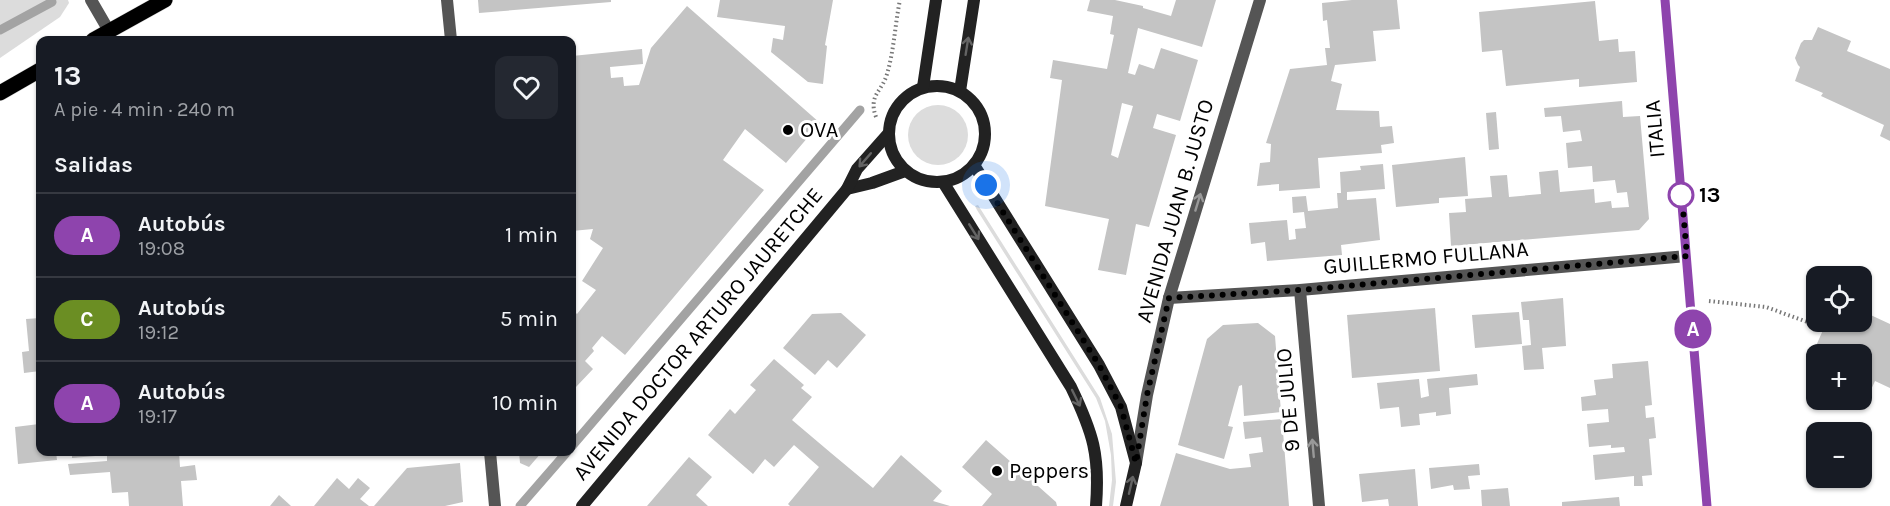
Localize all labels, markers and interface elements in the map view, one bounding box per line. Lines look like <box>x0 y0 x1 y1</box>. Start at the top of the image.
one-way arrow <box>961 36 972 56</box>
button: heart <box>495 56 558 119</box>
text: 13 <box>54 59 81 92</box>
street label: AVENIDA JUAN B. JUSTO <box>1131 96 1219 326</box>
text: A pie · 4 min · 240 m <box>54 98 235 121</box>
street label: ITALIA <box>1639 99 1670 159</box>
place label: OVA <box>800 117 839 143</box>
marker: OVA <box>781 123 795 137</box>
text: Salidas <box>54 152 133 178</box>
one-way arrow <box>858 152 872 167</box>
your location <box>971 170 1001 200</box>
street label: AVENIDA DOCTOR ARTURO JAURETCHE <box>568 182 828 486</box>
marker: 13 <box>1668 182 1694 208</box>
place label: 13 <box>1699 182 1721 208</box>
one-way arrow <box>1193 193 1204 212</box>
text: Autobús <box>138 211 226 237</box>
text: 1 min <box>505 222 558 248</box>
text: A <box>80 223 94 247</box>
one-way arrow <box>968 223 980 240</box>
street label: GUILLERMO FULLANA <box>1322 236 1530 280</box>
text: 19:08 <box>138 237 185 260</box>
map controls <box>1806 266 1872 488</box>
button: locate <box>1806 266 1872 332</box>
text: Autobús <box>138 295 226 321</box>
text: 5 min <box>500 306 558 332</box>
text: C <box>80 307 94 331</box>
line badge: A <box>1674 310 1712 348</box>
text: A <box>1686 317 1700 341</box>
text: 19:12 <box>138 321 179 344</box>
button: + <box>1806 344 1872 410</box>
street label: 9 DE JULIO <box>1271 347 1305 453</box>
text: Autobús <box>138 379 226 405</box>
one-way arrow <box>1071 389 1083 407</box>
text: 10 min <box>492 390 558 416</box>
text: A <box>80 391 94 415</box>
text: 19:17 <box>138 405 177 428</box>
button: − <box>1806 422 1872 488</box>
one-way arrow <box>1308 438 1319 458</box>
place label: Peppers <box>1009 458 1089 484</box>
marker: Peppers <box>990 464 1004 478</box>
one-way arrow <box>1126 475 1138 494</box>

